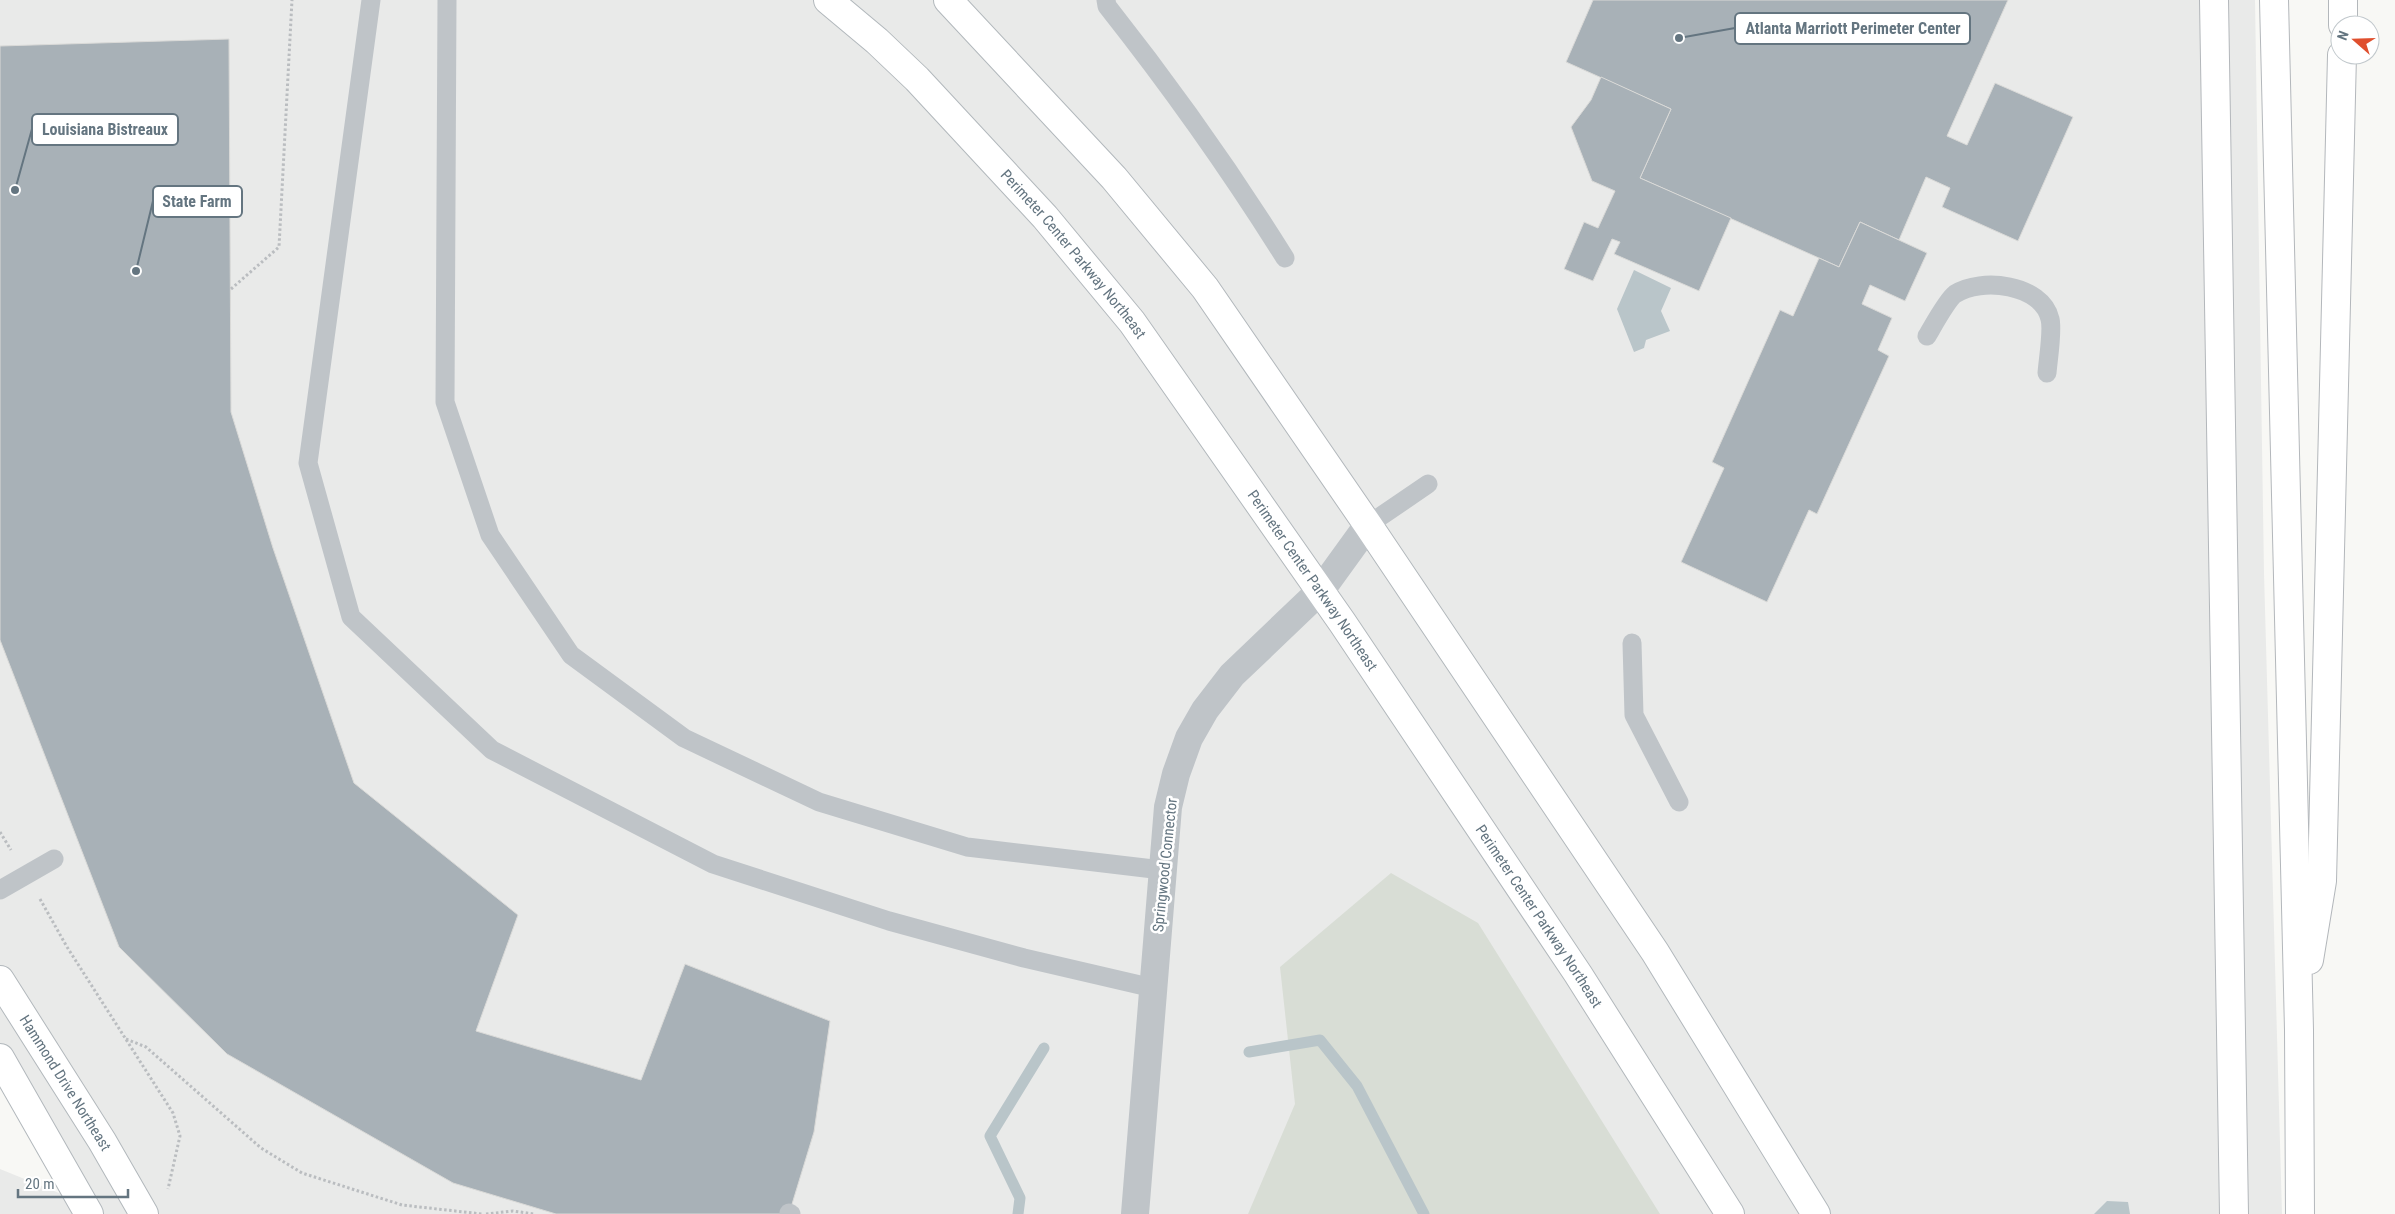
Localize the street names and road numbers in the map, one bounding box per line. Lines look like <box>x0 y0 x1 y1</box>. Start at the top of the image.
street label: Perimeter Center Parkway Northeast <box>997 166 1150 342</box>
street label: Perimeter Center Parkway Northeast <box>1244 487 1381 674</box>
street label: Springwood Connector <box>1149 797 1181 933</box>
street label: Perimeter Center Parkway Northeast <box>1472 822 1606 1011</box>
street label: Hammond Drive Northeast <box>16 1012 115 1154</box>

